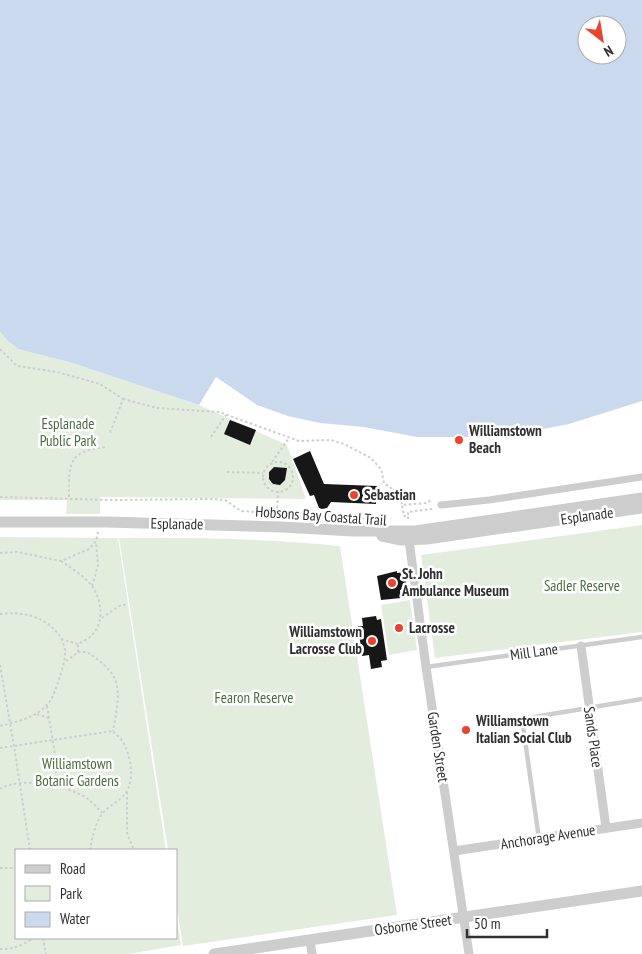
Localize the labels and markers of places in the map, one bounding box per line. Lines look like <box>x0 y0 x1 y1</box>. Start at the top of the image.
place label: Williamstown Beach <box>468 421 542 457</box>
marker: Williamstown Beach <box>453 434 465 446</box>
place label: Sebastian <box>364 485 416 504</box>
marker: Sebastian <box>348 489 360 501</box>
place label: St. John Ambulance Museum <box>401 564 509 600</box>
marker: St. John Ambulance Museum <box>386 577 398 589</box>
place label: Lacrosse <box>409 618 455 637</box>
place label: Williamstown Lacrosse Club <box>288 622 362 658</box>
marker: Lacrosse <box>393 622 405 634</box>
marker: Williamstown Lacrosse Club <box>366 635 378 647</box>
place label: Williamstown Italian Social Club <box>475 711 572 747</box>
marker: Williamstown Italian Social Club <box>460 724 472 736</box>

